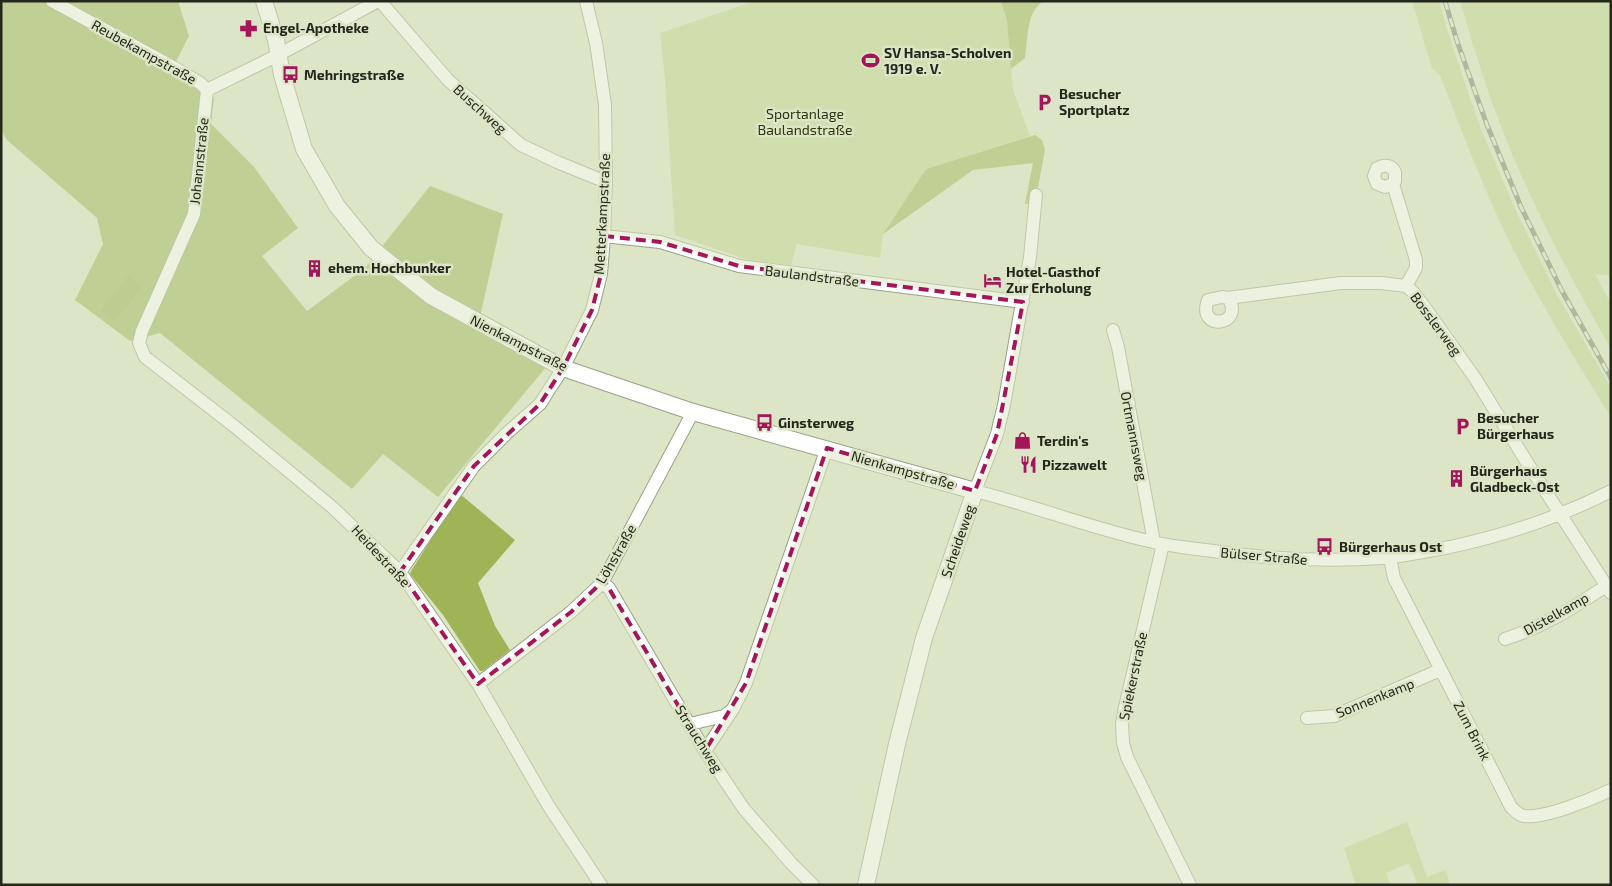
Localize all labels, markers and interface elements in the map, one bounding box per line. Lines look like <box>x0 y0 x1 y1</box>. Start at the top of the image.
street label: Reubekampstraße <box>89 16 200 87</box>
pharmacy icon: Engel-Apotheke <box>239 18 259 38</box>
place label: Engel-Apotheke <box>263 19 369 36</box>
place label: SV Hansa-Scholven 1919 e. V. <box>884 44 1011 77</box>
sports icon: SV Hansa-Scholven 1919 e. V. <box>860 51 880 71</box>
bus stop icon: Mehringstraße <box>280 65 300 85</box>
place label: Mehringstraße <box>304 66 404 83</box>
street label: Buschweg <box>450 80 511 137</box>
place label: Besucher Sportplatz <box>1059 85 1130 118</box>
parking icon: Besucher Sportplatz <box>1035 92 1055 112</box>
park label: Sportanlage Baulandstraße <box>757 105 853 138</box>
street label: Johannstraße <box>185 117 212 205</box>
street label: Metterkampstraße <box>590 153 613 275</box>
building icon: ehem. Hochbunker <box>304 258 324 278</box>
place label: ehem. Hochbunker <box>328 259 451 276</box>
street label: Baulandstraße <box>764 261 860 290</box>
place label: Hotel-Gasthof Zur Erholung <box>1006 263 1101 296</box>
hotel icon: Hotel-Gasthof Zur Erholung <box>982 270 1002 290</box>
street label: Bosslerweg <box>1407 289 1466 359</box>
street label: Nienkampstraße <box>468 311 571 374</box>
street label: Ortmannsweg <box>1118 390 1151 482</box>
place label: Besucher Bürgerhaus <box>1477 409 1554 442</box>
bus stop icon: Ginsterweg <box>754 413 774 433</box>
place label: Ginsterweg <box>778 414 854 431</box>
parking icon: Besucher Bürgerhaus <box>1453 416 1473 436</box>
shop icon: Terdin's <box>1013 431 1033 451</box>
place label: Terdin's <box>1037 432 1089 449</box>
street label: Nienkampstraße <box>849 447 957 492</box>
restaurant icon: Pizzawelt <box>1018 455 1038 475</box>
place label: Pizzawelt <box>1042 456 1107 473</box>
place label: Bürgerhaus Gladbeck-Ost <box>1470 462 1560 495</box>
building icon: Bürgerhaus Gladbeck-Ost <box>1446 469 1466 489</box>
street label: Scheideweg <box>937 502 978 580</box>
street label: Heidestraße <box>348 521 414 590</box>
street label: Löhstraße <box>592 521 639 587</box>
bus stop icon: Bürgerhaus Ost <box>1315 537 1335 557</box>
place label: Bürgerhaus Ost <box>1339 538 1442 555</box>
street label: Bülser Straße <box>1220 543 1308 568</box>
street label: Distelkamp <box>1520 589 1591 638</box>
street label: Spiekerstraße <box>1115 630 1150 722</box>
street label: Sonnenkamp <box>1333 674 1416 721</box>
street label: Zum Brink <box>1450 698 1495 763</box>
street label: Strauchweg <box>672 702 727 776</box>

